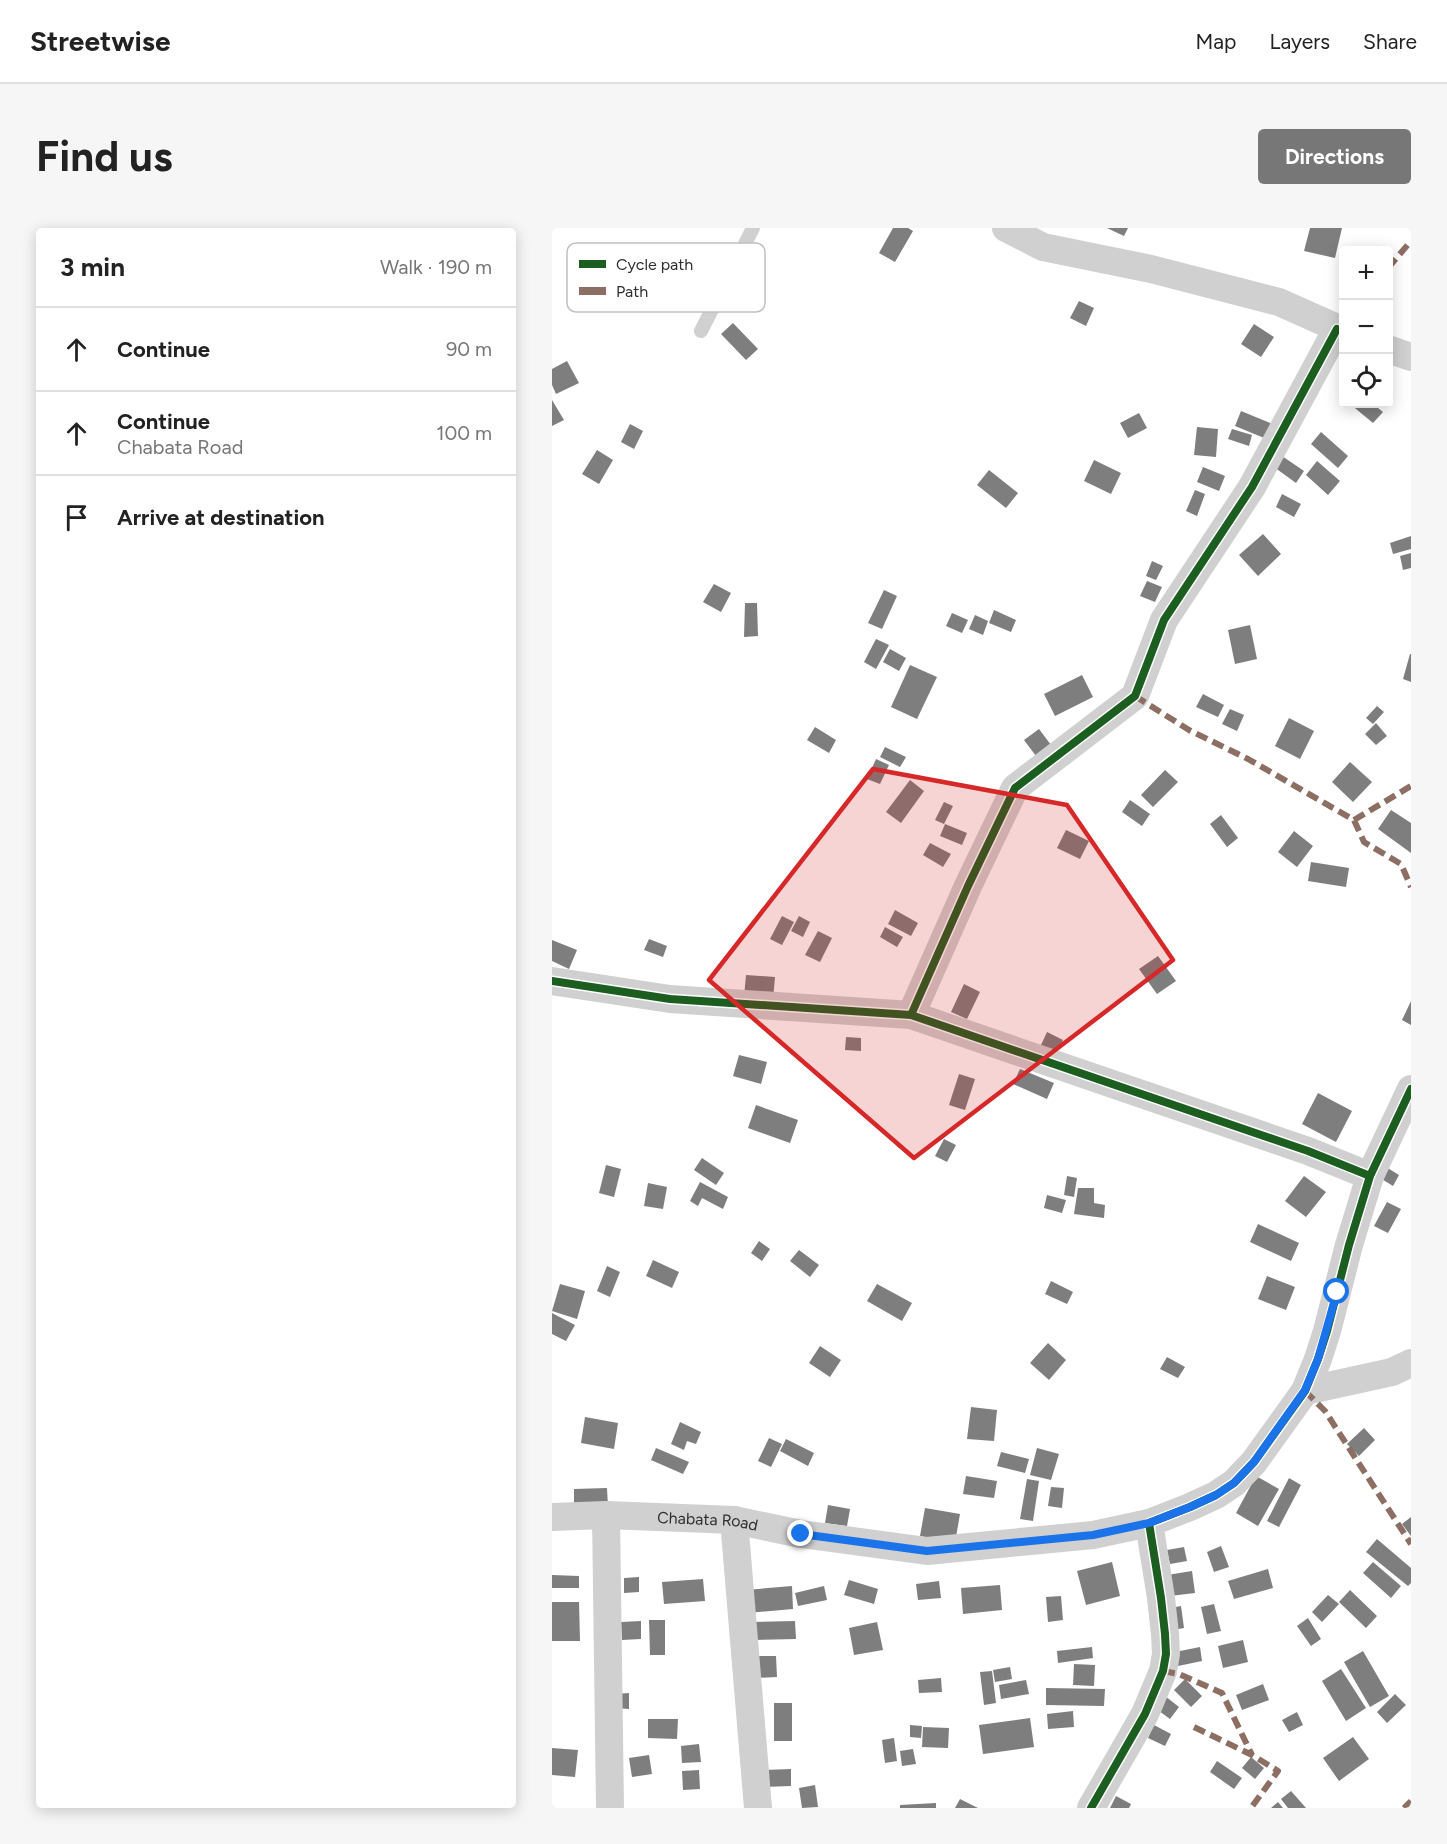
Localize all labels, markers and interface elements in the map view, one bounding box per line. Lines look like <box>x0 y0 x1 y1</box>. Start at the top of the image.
text: Streetwise <box>30 24 170 58</box>
text: Map <box>1196 29 1236 54</box>
text: Layers <box>1269 29 1330 54</box>
text: Share <box>1363 29 1417 54</box>
button: Directions <box>1258 129 1411 184</box>
text: Find us <box>36 131 173 182</box>
legend <box>567 243 765 312</box>
map controls <box>1339 246 1393 408</box>
button: + <box>1339 246 1393 300</box>
text: 3 min <box>60 251 125 283</box>
text: Walk · 190 m <box>380 255 492 279</box>
text: Cycle path <box>616 255 693 274</box>
text: Path <box>616 282 648 301</box>
button: − <box>1339 300 1393 354</box>
icon: ahead <box>60 333 93 366</box>
text: Continue <box>117 336 210 363</box>
text: 90 m <box>446 337 492 361</box>
button: locate <box>1339 354 1393 408</box>
text: Continue <box>117 408 210 435</box>
icon: ahead <box>60 417 93 450</box>
text: 100 m <box>436 421 492 445</box>
text: Chabata Road <box>117 435 243 459</box>
icon: arrive <box>60 501 93 534</box>
text: Arrive at destination <box>117 504 325 531</box>
route start <box>1323 1278 1349 1304</box>
street label: Chabata Road <box>657 1508 760 1534</box>
route end <box>787 1520 813 1546</box>

